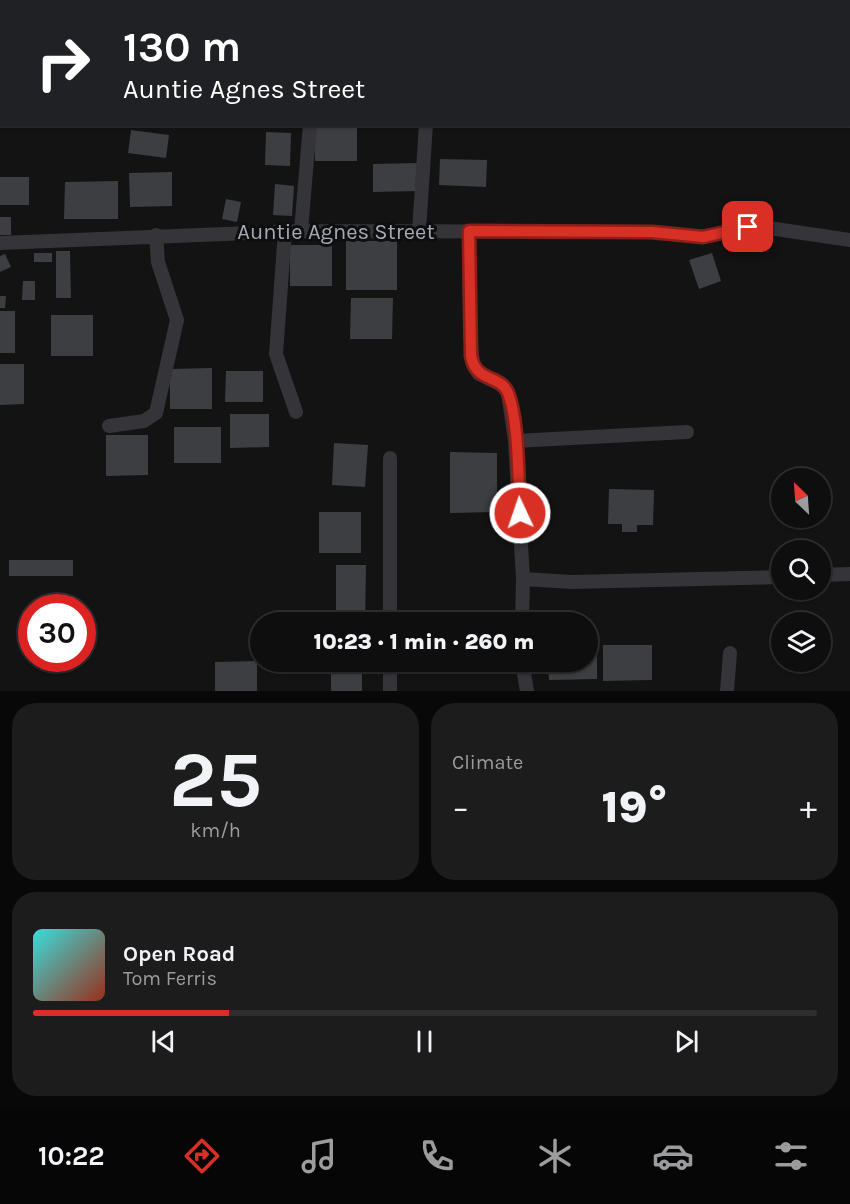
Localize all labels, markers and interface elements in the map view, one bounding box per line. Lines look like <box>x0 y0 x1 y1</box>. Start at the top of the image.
text: 130 m <box>123 22 241 72</box>
icon: right <box>24 24 102 102</box>
text: Auntie Agnes Street <box>123 73 365 105</box>
pin <box>722 201 773 252</box>
icon: arrive <box>731 210 764 243</box>
street label: Auntie Agnes Street <box>237 219 435 245</box>
north arrow <box>771 468 831 528</box>
map controls <box>771 468 831 672</box>
position arrow <box>488 481 552 545</box>
button: search <box>771 540 831 600</box>
speed limit sign: 30 <box>18 594 96 672</box>
button: layers <box>771 612 831 672</box>
text: 10:23 · 1 min · 260 m <box>314 629 534 655</box>
text: 25 <box>169 734 262 826</box>
text: Climate <box>452 751 523 774</box>
text: 19° <box>602 781 667 833</box>
text: − <box>452 788 469 826</box>
text: + <box>800 788 817 826</box>
text: km/h <box>190 819 241 842</box>
text: Open Road <box>123 941 235 967</box>
text: Tom Ferris <box>123 967 217 990</box>
icon: previous <box>147 1025 180 1058</box>
icon: pause <box>408 1025 441 1058</box>
icon: next <box>670 1025 703 1058</box>
icon: directions <box>181 1135 223 1177</box>
icon: music <box>298 1135 340 1177</box>
icon: phone <box>416 1135 458 1177</box>
icon: climate <box>534 1135 576 1177</box>
icon: car <box>652 1135 694 1177</box>
icon: filters <box>770 1135 812 1177</box>
text: 10:22 <box>38 1140 105 1172</box>

